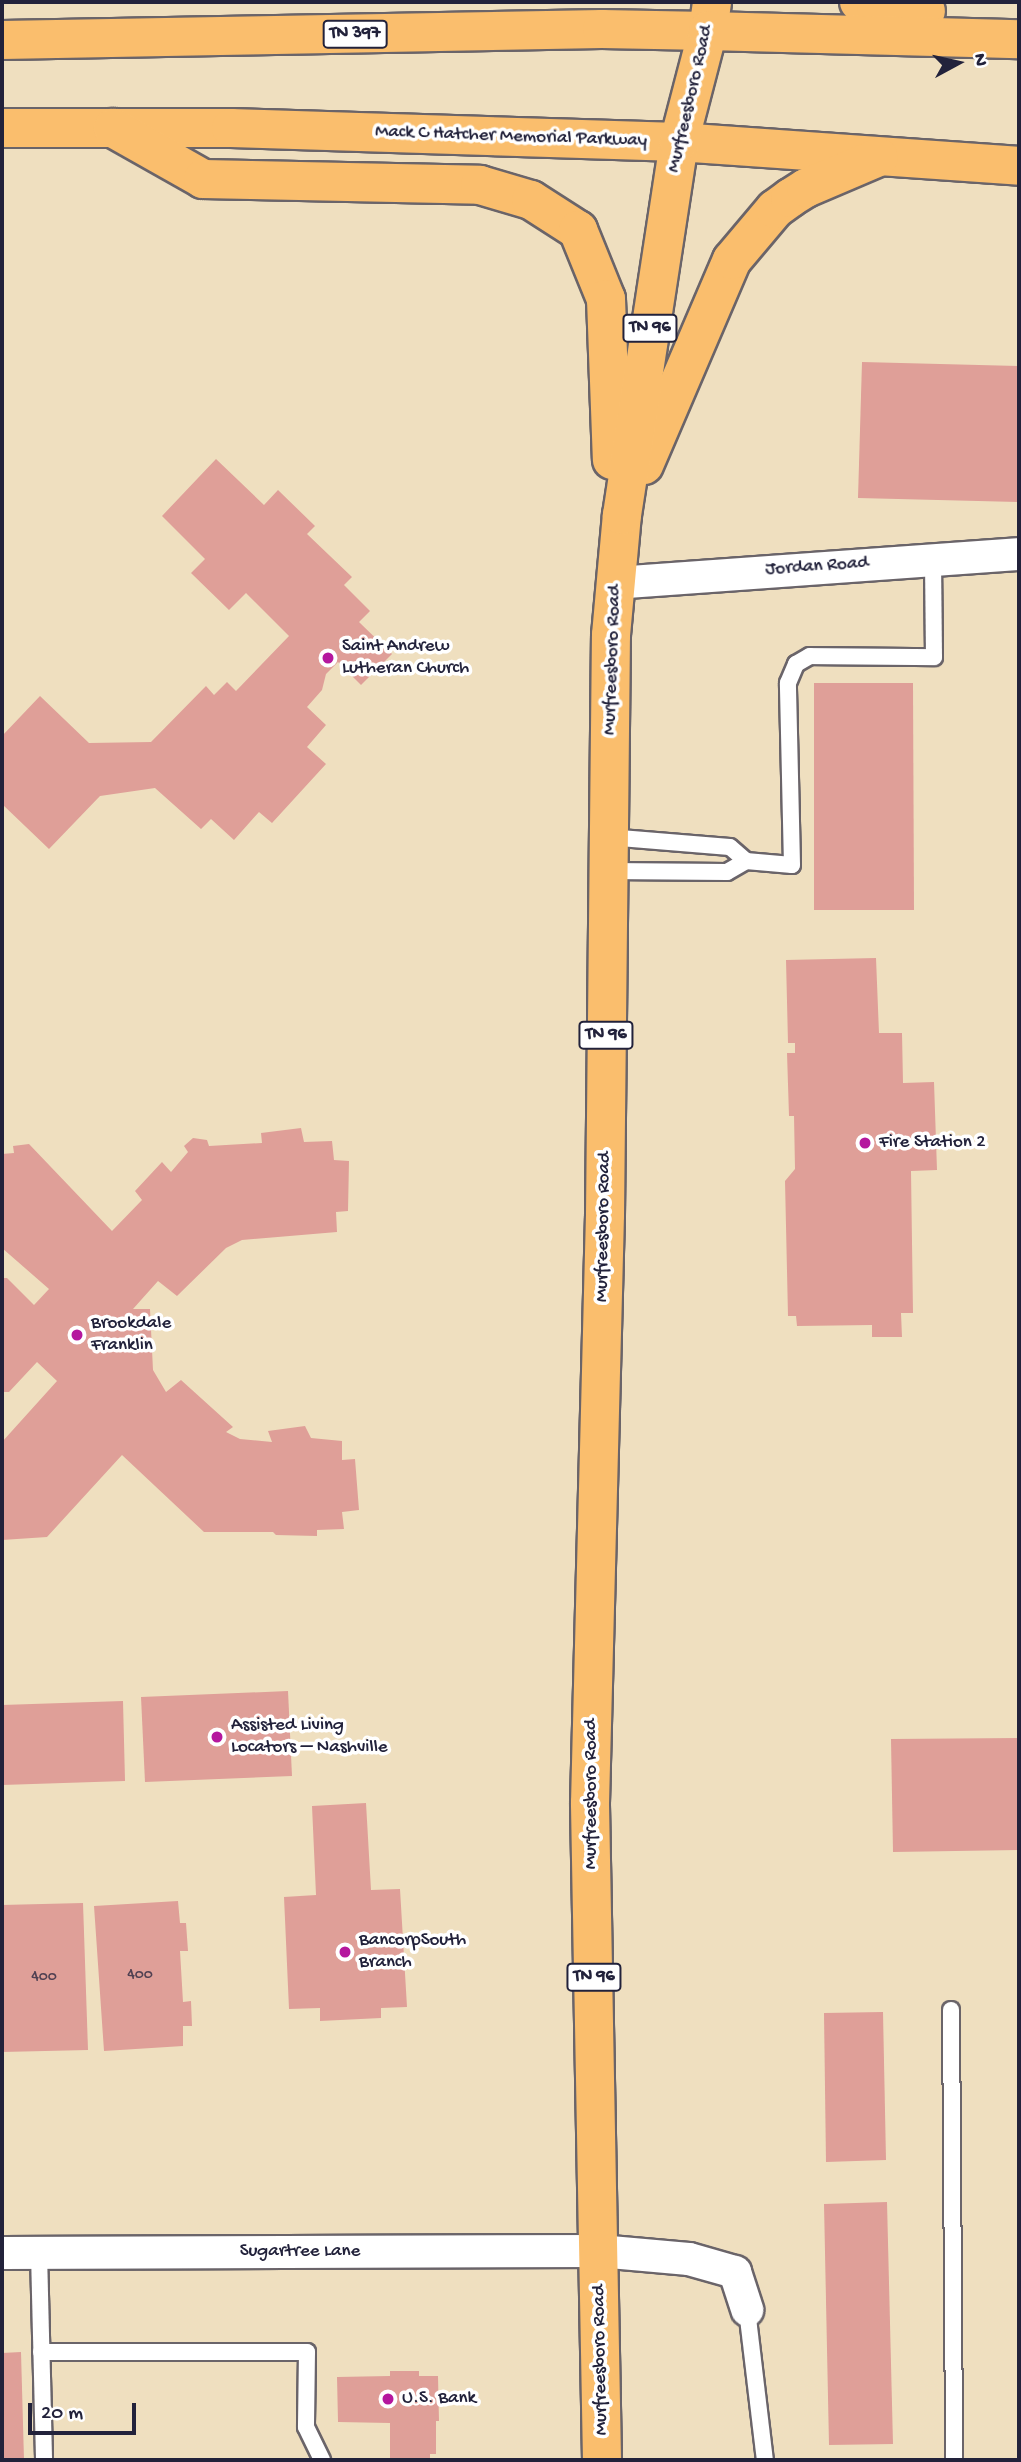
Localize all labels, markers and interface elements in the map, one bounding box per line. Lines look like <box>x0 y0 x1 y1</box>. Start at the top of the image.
road number: TN 397 <box>322 19 388 48</box>
street label: Murfreesboro Road <box>663 23 719 175</box>
north arrow <box>923 28 993 98</box>
text: N <box>967 52 992 68</box>
street label: Mack C Hatcher Memorial Parkway <box>375 121 647 153</box>
road number: TN 96 <box>622 314 678 342</box>
street label: Jordan Road <box>765 552 869 582</box>
street label: Murfreesboro Road <box>599 584 627 736</box>
place label: Saint Andrew Lutheran Church <box>342 636 469 680</box>
marker: Saint Andrew Lutheran Church <box>320 650 336 666</box>
road number: TN 96 <box>578 1020 634 1050</box>
place label: Fire Station 2 <box>879 1132 986 1154</box>
marker: Fire Station 2 <box>857 1135 873 1151</box>
street label: Murfreesboro Road <box>591 1152 617 1302</box>
place label: Brookdale Franklin <box>91 1313 171 1357</box>
marker: Brookdale Franklin <box>69 1327 85 1343</box>
place label: Assisted Living Locators – Nashville <box>231 1715 388 1759</box>
street label: Murfreesboro Road <box>581 1719 603 1869</box>
marker: Assisted Living Locators – Nashville <box>209 1729 225 1745</box>
place label: BancorpSouth Branch <box>359 1930 466 1974</box>
marker: BancorpSouth Branch <box>337 1944 353 1960</box>
road number: TN 96 <box>566 1963 622 1992</box>
house number: 400 <box>127 1966 153 1986</box>
house number: 400 <box>31 1968 57 1988</box>
street label: Sugartree Lane <box>240 2241 360 2263</box>
street label: Murfreesboro Road <box>588 2285 614 2435</box>
scale bar <box>32 2388 140 2432</box>
place label: U.S. Bank <box>402 2388 476 2410</box>
marker: U.S. Bank <box>380 2391 396 2407</box>
text: 20 m <box>41 2402 83 2427</box>

